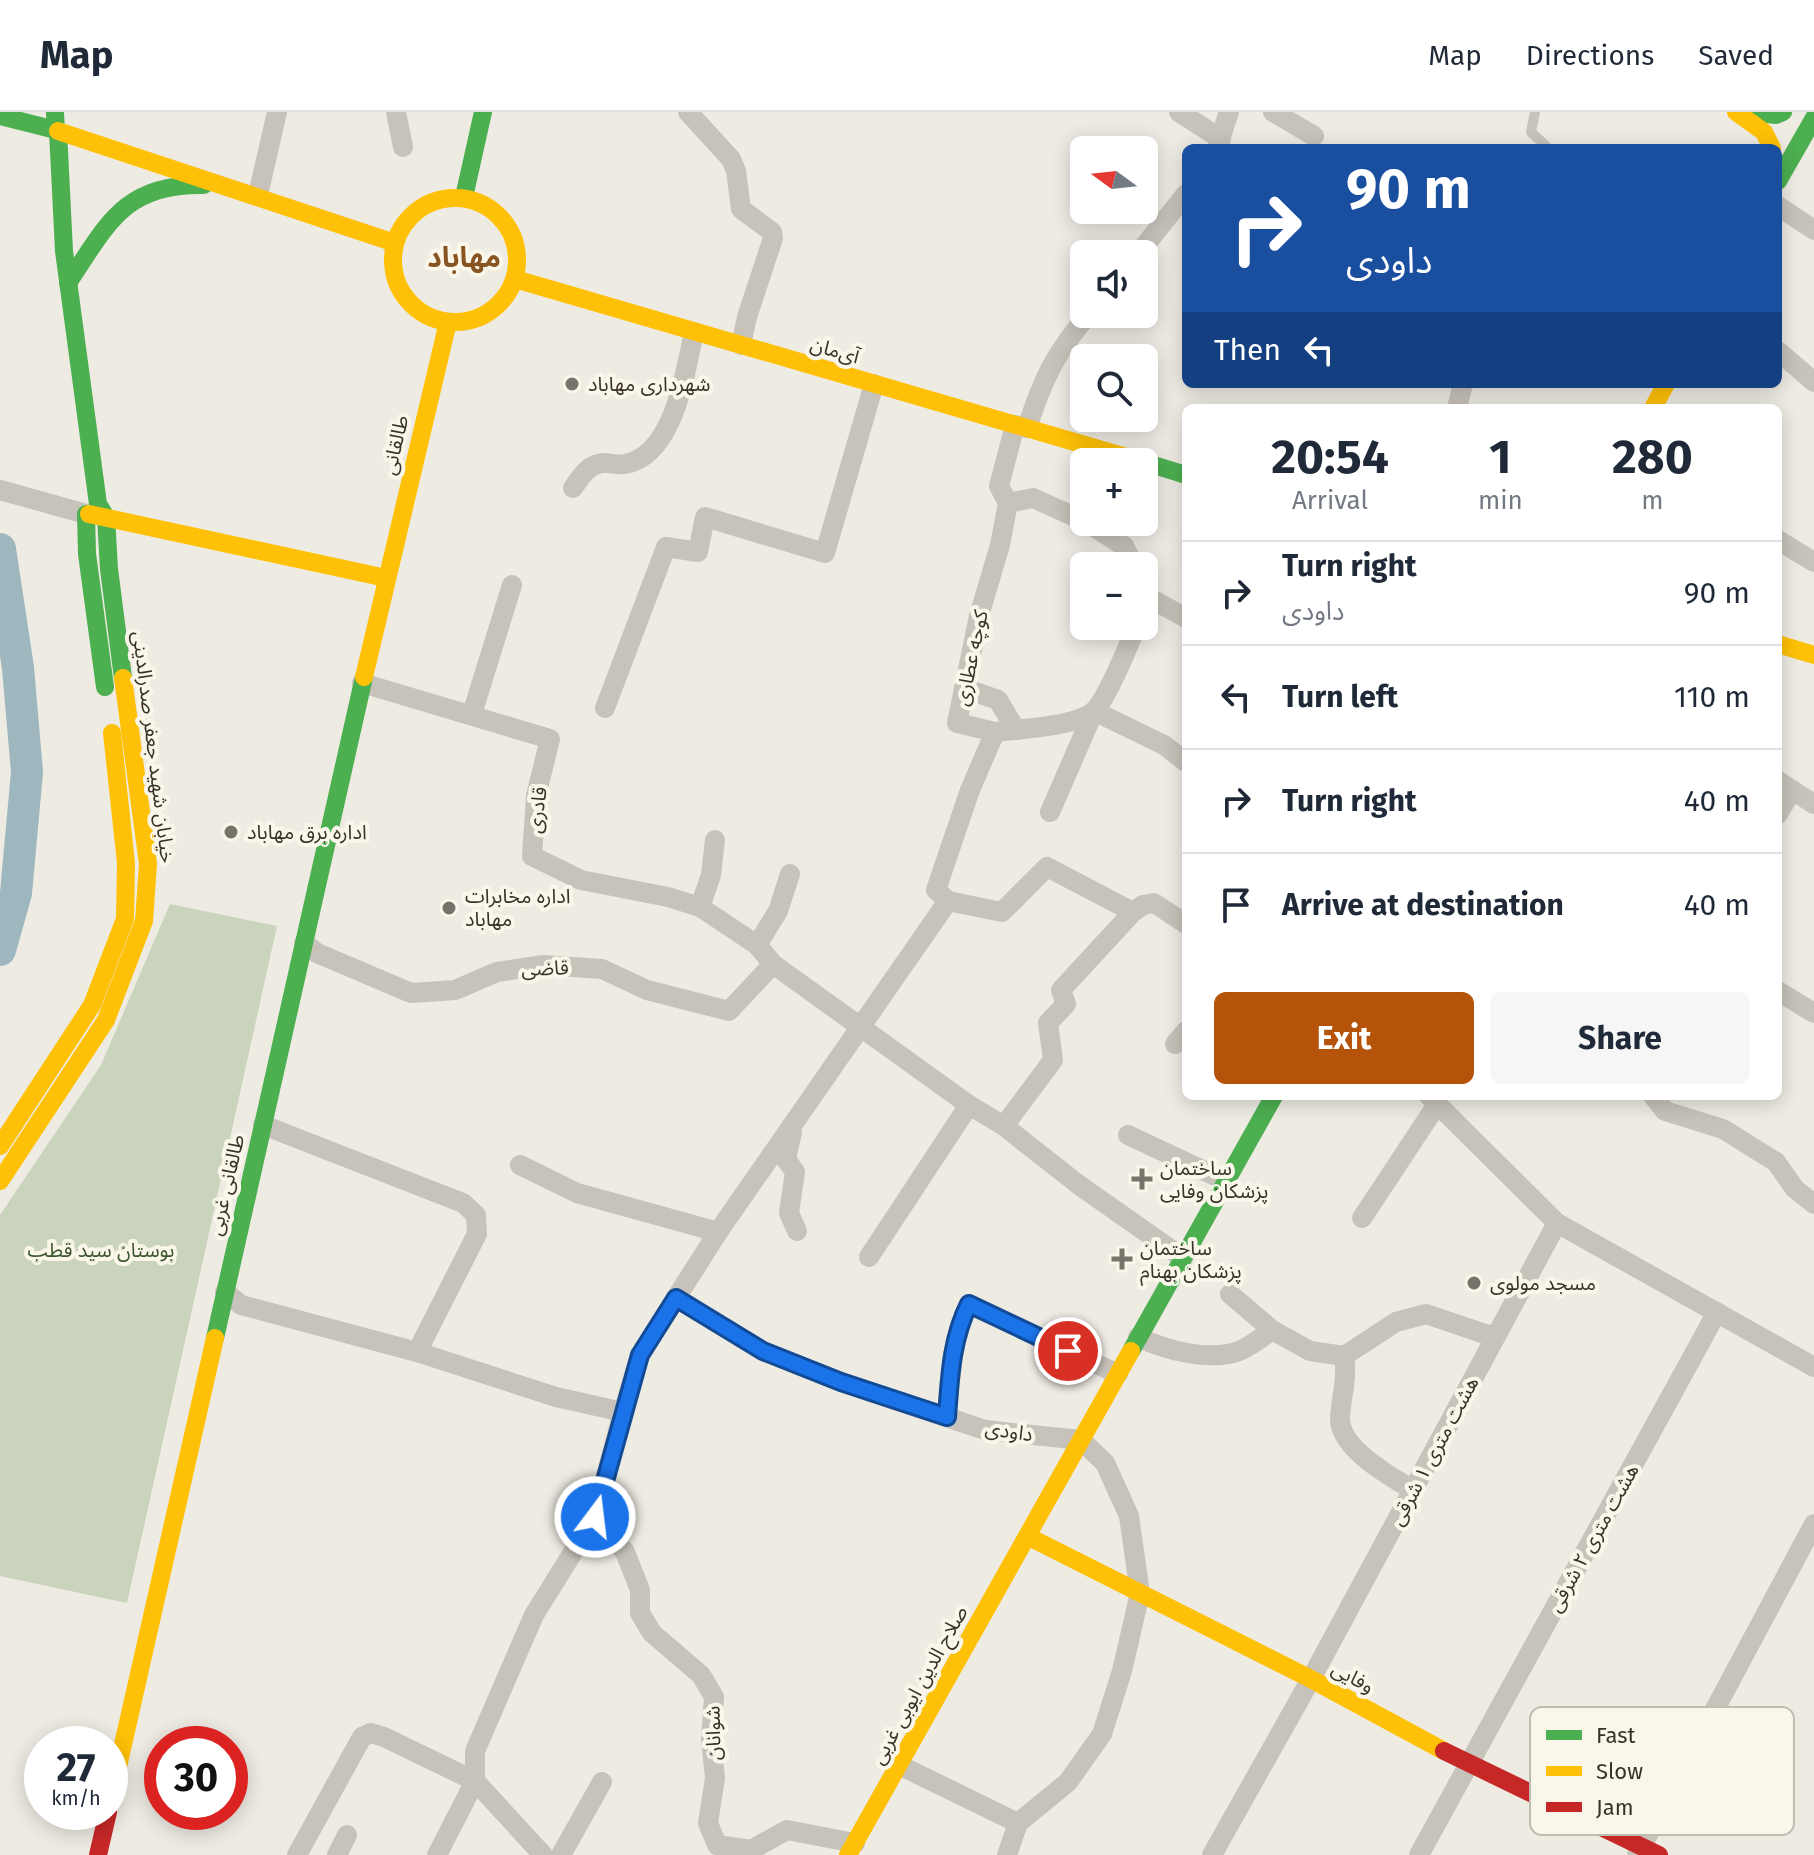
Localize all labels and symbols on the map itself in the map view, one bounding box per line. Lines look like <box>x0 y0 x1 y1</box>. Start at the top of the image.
north arrow <box>1070 136 1158 224</box>
district label: مهاباد <box>427 241 501 274</box>
street label: آی‌مان <box>808 332 863 369</box>
place label: شهرداری مهاباد <box>588 372 710 396</box>
marker: شهرداری مهاباد <box>563 375 581 393</box>
street label: طالقانی <box>377 413 413 477</box>
street label: کوچه عطاری <box>949 607 994 708</box>
street label: خیابان شهید جعفر صدرالدینی <box>128 630 180 864</box>
street label: قادری <box>522 785 552 835</box>
place label: اداره برق مهاباد <box>247 820 367 844</box>
marker: اداره برق مهاباد <box>222 823 240 841</box>
place label: اداره مخابرات مهاباد <box>465 884 570 931</box>
marker: اداره مخابرات مهاباد <box>440 899 458 917</box>
street label: قاضی <box>521 955 569 981</box>
street label: طالقانی غربی <box>203 1132 249 1238</box>
place label: ساختمان پزشکان وفایی <box>1160 1156 1268 1204</box>
marker: ساختمان پزشکان وفایی <box>1131 1168 1153 1190</box>
place label: ساختمان پزشکان بهنام <box>1140 1236 1242 1286</box>
park label: بوستان سید قطب <box>28 1238 174 1262</box>
marker: ساختمان پزشکان بهنام <box>1111 1248 1133 1270</box>
place label: مسجد مولوی <box>1490 1271 1596 1295</box>
marker: مسجد مولوی <box>1465 1274 1483 1292</box>
pin <box>1034 1317 1102 1385</box>
street label: هشت متری ۱ شرقی <box>1385 1372 1483 1530</box>
street label: داودی <box>984 1416 1034 1446</box>
street label: هشت متری ۲ شرقی <box>1542 1460 1644 1616</box>
position arrow <box>553 1475 637 1559</box>
street label: صلاح الدین ایوبی غربی <box>865 1601 975 1770</box>
street label: وفایی <box>1328 1656 1378 1698</box>
street label: شوانان <box>701 1705 725 1761</box>
legend <box>1530 1707 1794 1835</box>
text: Fast <box>1596 1722 1636 1749</box>
speed limit sign: 30 <box>144 1726 248 1830</box>
text: Slow <box>1596 1758 1643 1785</box>
text: Jam <box>1596 1794 1634 1821</box>

